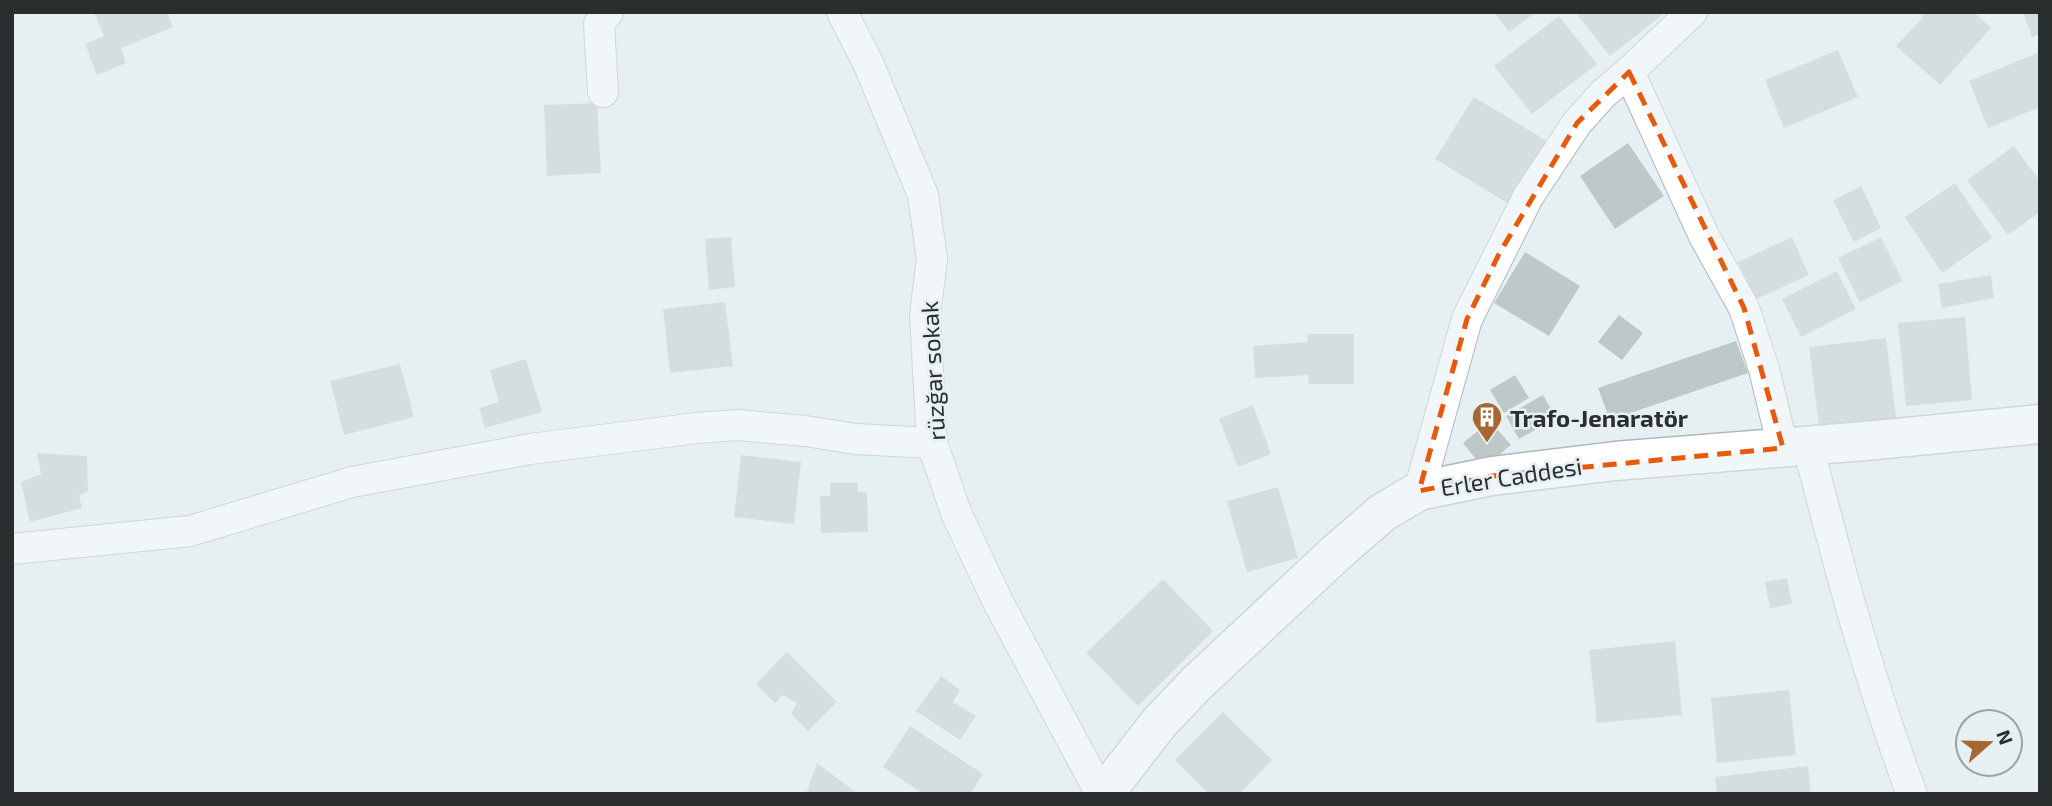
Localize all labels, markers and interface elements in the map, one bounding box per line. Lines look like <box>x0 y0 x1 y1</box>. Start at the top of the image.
street label: rüzğar sokak <box>914 300 950 442</box>
building icon: Trafo-Jenaratör <box>1470 400 1504 444</box>
place label: Trafo-Jenaratör <box>1510 403 1689 432</box>
street label: Erler Caddesi <box>1438 450 1584 502</box>
north arrow <box>1954 708 2024 778</box>
text: N <box>1992 727 2019 747</box>

